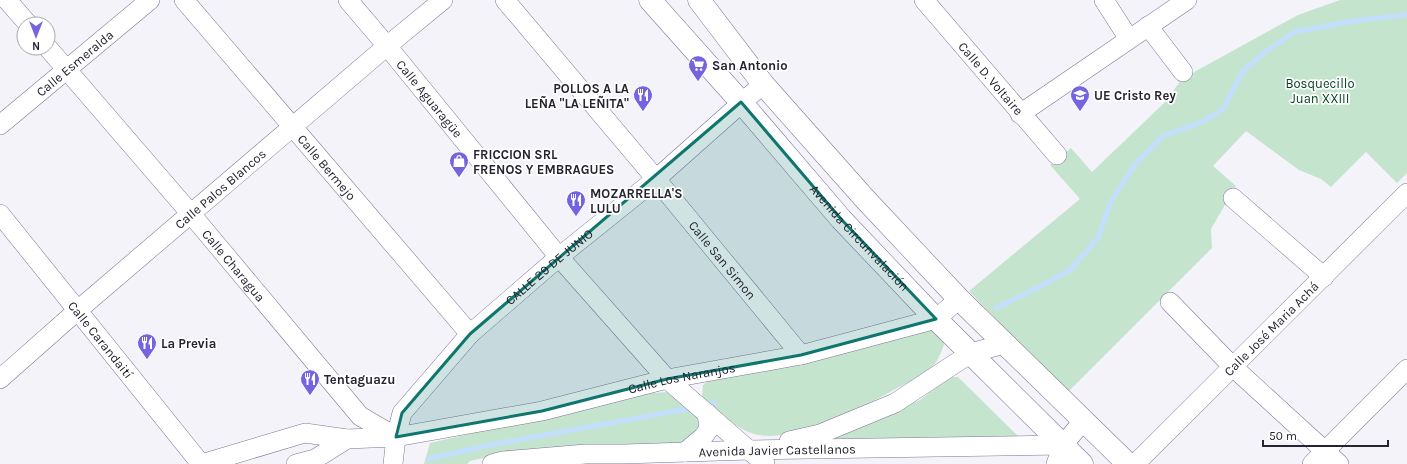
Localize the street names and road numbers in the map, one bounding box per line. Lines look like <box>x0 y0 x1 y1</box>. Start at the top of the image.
street label: Calle Esmeralda <box>33 27 116 100</box>
street label: Calle D. Voltaire <box>955 39 1026 118</box>
street label: Calle Aguaragüe <box>393 57 466 141</box>
street label: Calle Bermejo <box>294 132 359 203</box>
street label: Calle Palos Blancos <box>172 146 269 232</box>
street label: Avenida Circunvalación <box>807 182 912 294</box>
street label: Calle San Simon <box>686 218 759 302</box>
street label: Calle Charagua <box>199 226 268 305</box>
street label: CALLE 29 DE JUNIO <box>502 226 596 308</box>
street label: Calle José Maria Achá <box>1221 279 1322 379</box>
street label: Calle Carandaití <box>65 298 136 381</box>
street label: Calle Los Naranjos <box>627 360 737 397</box>
street label: Avenida Javier Castellanos <box>698 441 856 460</box>

